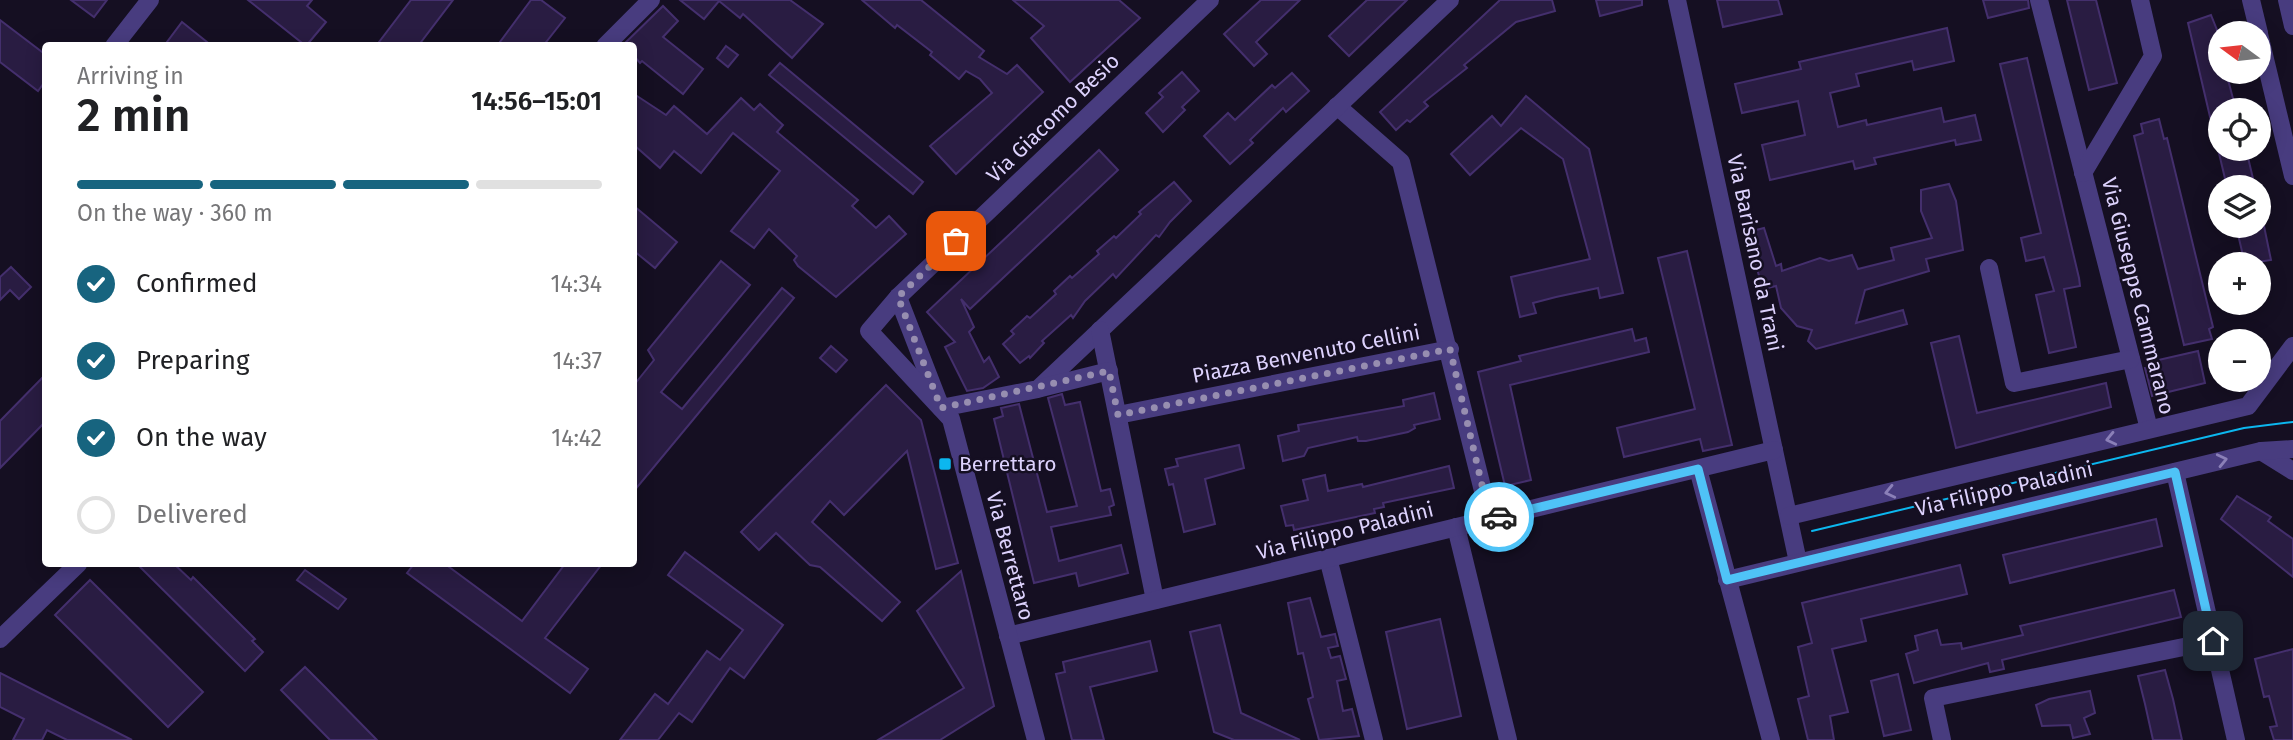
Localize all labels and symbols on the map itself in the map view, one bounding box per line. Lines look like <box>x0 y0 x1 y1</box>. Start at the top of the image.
north arrow <box>2208 21 2272 84</box>
street label: Via Giacomo Besio <box>981 48 1125 188</box>
street label: Via Barisano da Trani <box>1721 152 1789 354</box>
street label: Via Giuseppe Cammarano <box>2096 175 2180 417</box>
pin <box>926 211 986 271</box>
street label: Piazza Benvenuto Cellini <box>1190 319 1422 389</box>
one-way arrow <box>2105 431 2117 445</box>
place label: Berrettaro <box>959 451 1056 477</box>
one-way arrow <box>2216 454 2228 469</box>
marker: Berrettaro <box>937 456 953 472</box>
street label: Via Filippo Paladini <box>1913 456 2095 522</box>
courier <box>1464 482 1534 552</box>
one-way arrow <box>1884 484 1896 498</box>
street label: Via Berrettaro <box>980 489 1040 623</box>
street label: Via Filippo Paladini <box>1254 496 1436 566</box>
pin <box>2183 611 2243 671</box>

